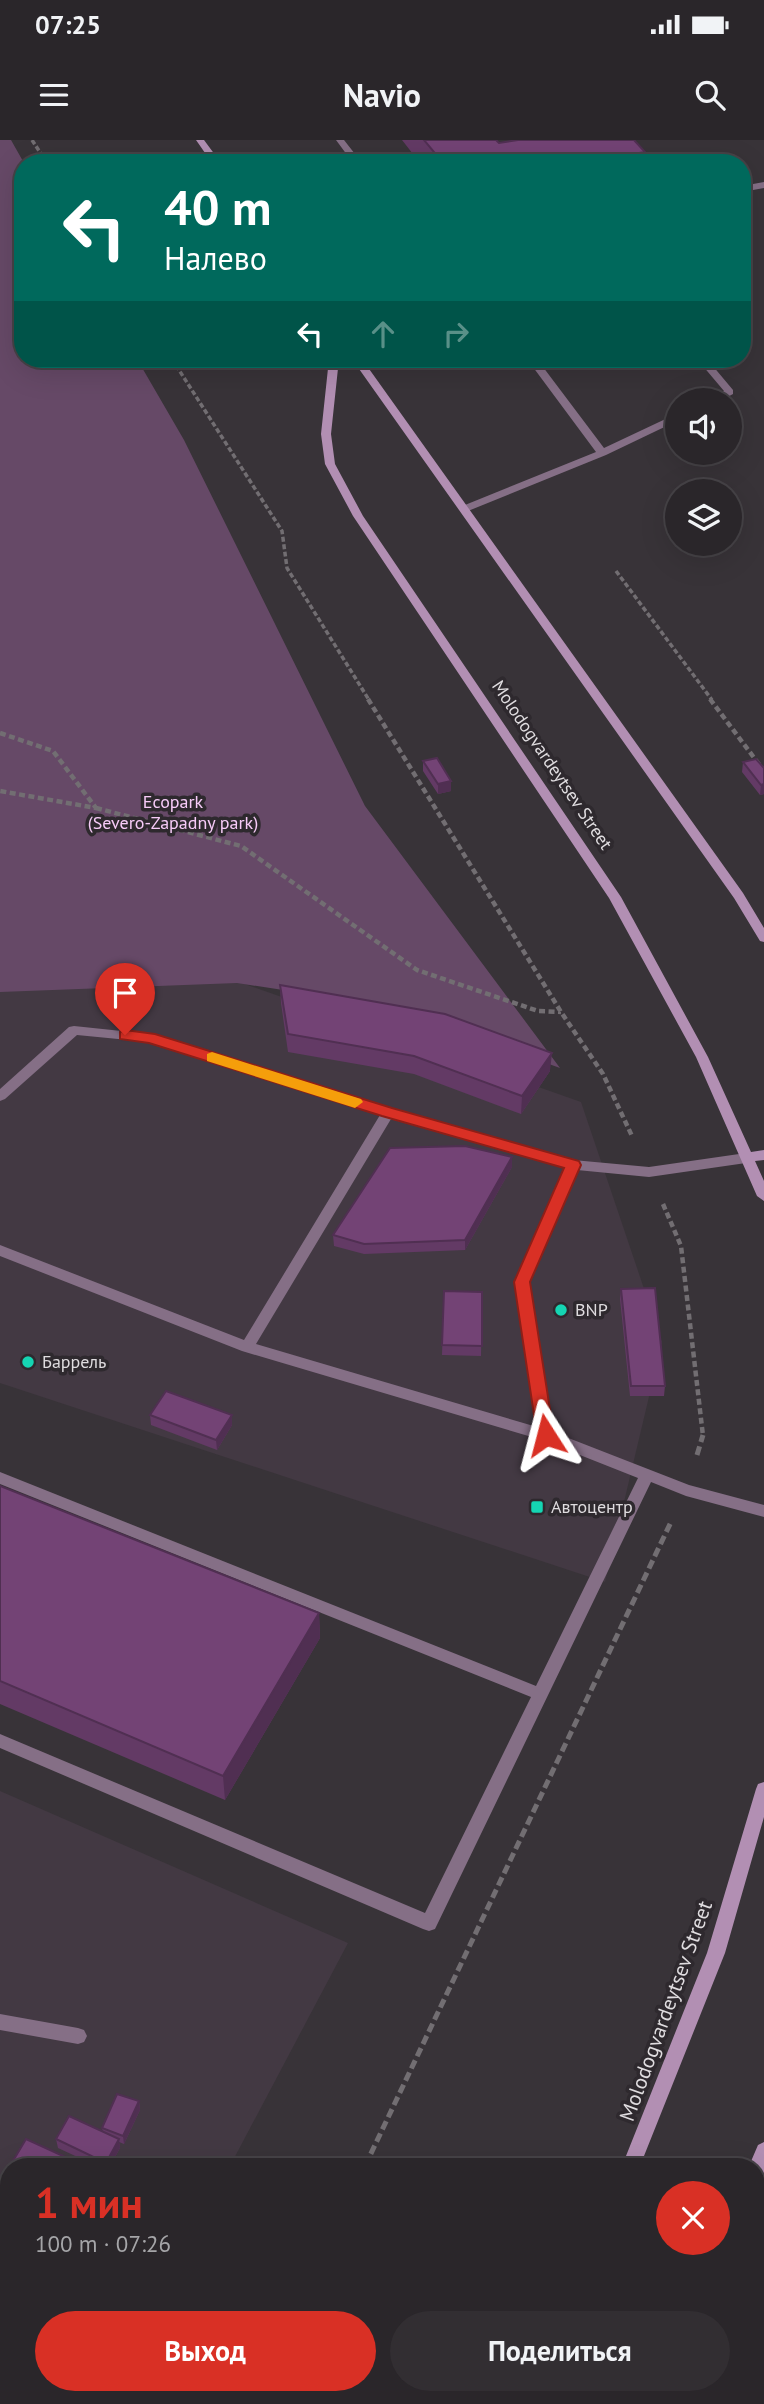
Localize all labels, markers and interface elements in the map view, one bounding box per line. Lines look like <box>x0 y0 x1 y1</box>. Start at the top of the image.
text: 07:25 <box>35 8 101 41</box>
text: Navio <box>343 74 421 116</box>
icon: menu <box>35 76 73 114</box>
icon: search <box>691 76 729 114</box>
text: 40 m <box>164 175 271 239</box>
icon: left <box>49 182 140 273</box>
text: Налево <box>164 237 267 279</box>
icon: left <box>291 315 329 353</box>
icon: ahead <box>364 315 402 353</box>
icon: right <box>437 315 475 353</box>
map controls <box>665 388 742 556</box>
button: sound <box>665 388 742 465</box>
button: layers <box>665 479 742 556</box>
street label: Molodogvardeytsev Street <box>487 676 618 854</box>
park label: Ecopark (Severo-Zapadny park) <box>88 790 258 834</box>
pin <box>95 963 155 1035</box>
icon: arrive <box>106 974 144 1012</box>
place label: BNP <box>575 1298 608 1321</box>
marker: BNP <box>553 1302 569 1318</box>
place label: Баррель <box>42 1350 106 1373</box>
marker: Баррель <box>20 1354 36 1370</box>
position arrow <box>509 1398 583 1472</box>
place label: Автоцентр <box>551 1495 633 1518</box>
marker: Автоцентр <box>529 1499 545 1515</box>
street label: Molodogvardeytsev Street <box>613 1897 718 2125</box>
text: 1 мин <box>35 2175 143 2230</box>
button: close <box>656 2181 730 2255</box>
text: 100 m · 07:26 <box>35 2229 171 2258</box>
button: Выход <box>35 2311 376 2391</box>
button: Поделиться <box>390 2311 730 2391</box>

